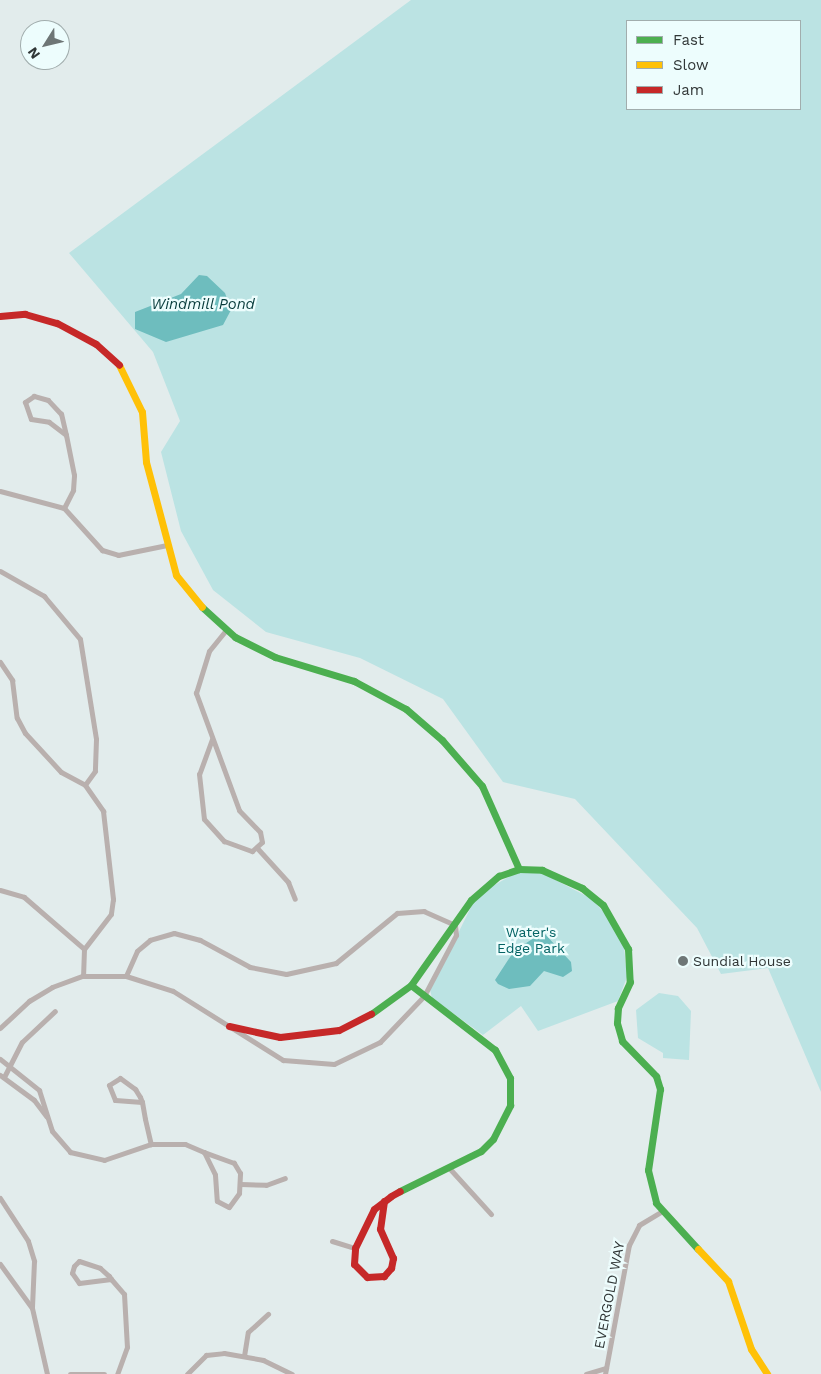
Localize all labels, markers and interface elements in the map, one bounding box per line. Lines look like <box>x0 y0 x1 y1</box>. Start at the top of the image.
north arrow <box>20 20 70 70</box>
legend <box>626 20 801 110</box>
text: Fast <box>673 31 704 49</box>
text: N <box>24 44 43 62</box>
text: Slow <box>673 56 709 74</box>
text: Jam <box>673 81 704 99</box>
water label: Windmill Pond <box>151 296 255 314</box>
park label: Water's Edge Park <box>497 924 565 956</box>
place label: Sundial House <box>693 953 791 969</box>
marker: Sundial House <box>677 955 689 967</box>
street label: EVERGOLD WAY <box>590 1240 628 1350</box>

